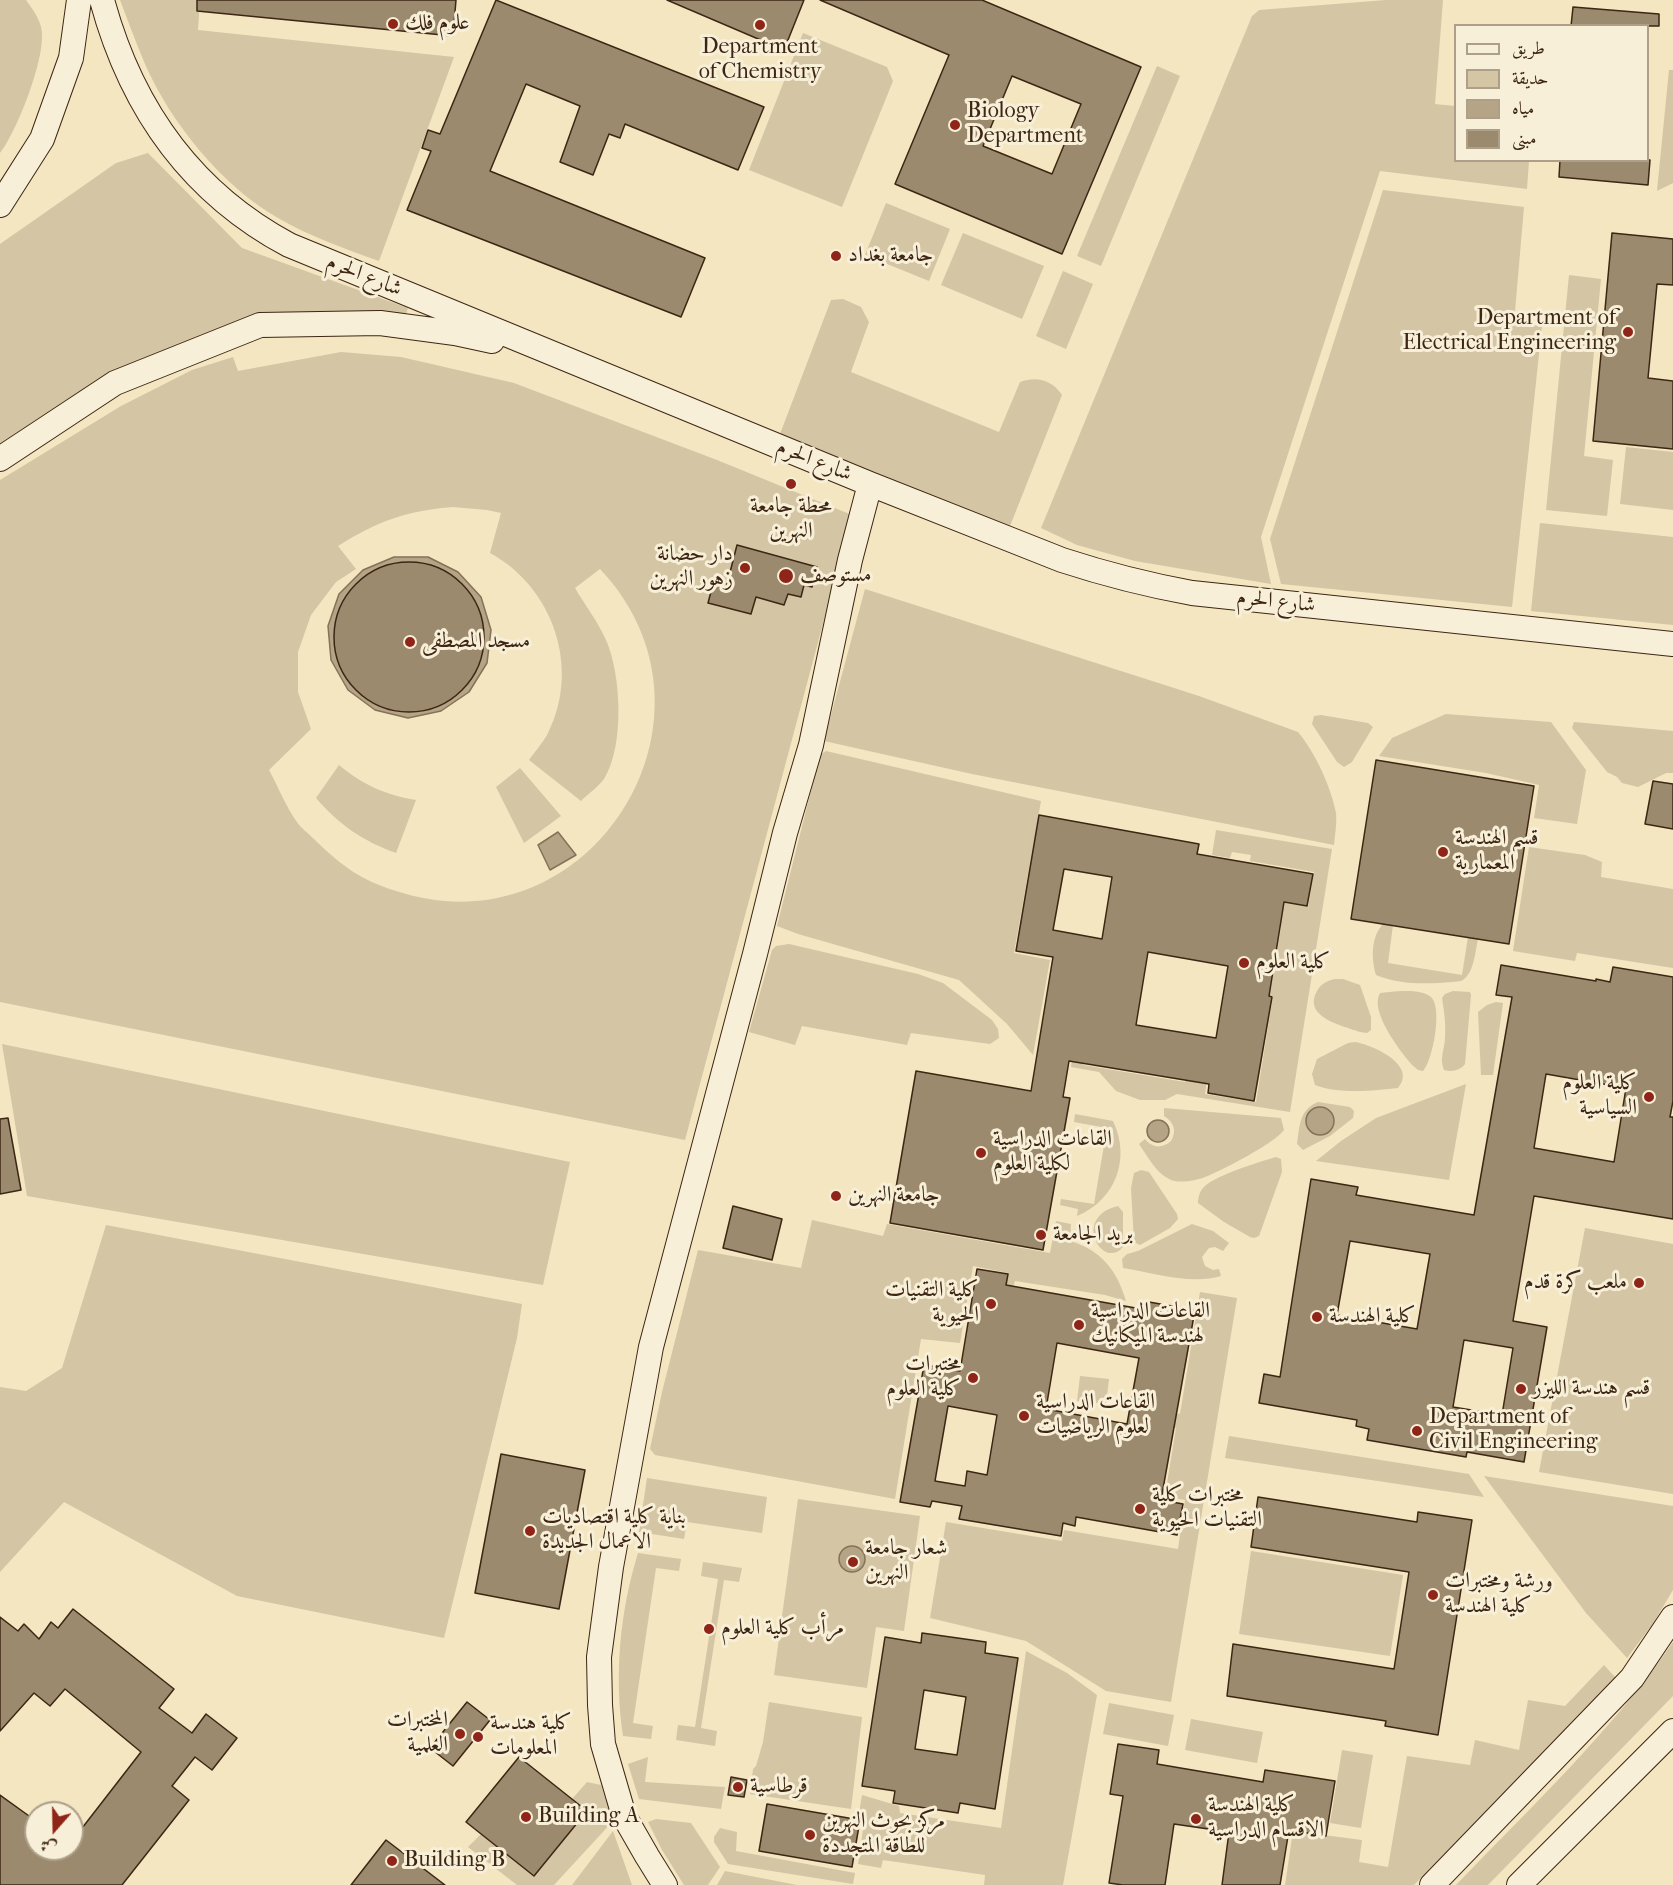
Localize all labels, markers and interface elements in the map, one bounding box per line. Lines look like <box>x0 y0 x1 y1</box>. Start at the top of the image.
place label: علوم فلك <box>405 11 470 37</box>
marker: علوم فلك <box>386 17 400 31</box>
marker: Department of Chemistry <box>753 18 767 32</box>
legend <box>1454 24 1649 162</box>
place label: Department of Chemistry <box>699 35 821 86</box>
text: طريق <box>1512 38 1545 59</box>
text: حديقة <box>1512 68 1548 89</box>
text: مياه <box>1512 98 1534 119</box>
place label: Biology Department <box>967 99 1084 150</box>
marker: Biology Department <box>948 118 962 132</box>
text: مبنى <box>1512 128 1537 149</box>
place label: جامعة بغداد <box>848 243 933 269</box>
street label: شارع الحرم <box>322 249 406 303</box>
marker: جامعة بغداد <box>829 249 843 263</box>
place label: Department of Electrical Engineering <box>1402 306 1616 358</box>
marker: Department of Electrical Engineering <box>1621 325 1635 339</box>
street label: شارع الحرم <box>772 434 856 488</box>
marker: محطة جامعة النهرين <box>784 477 798 491</box>
place label: محطة جامعة النهرين <box>750 494 832 546</box>
place label: دار حضانة زهور النهرين <box>650 542 733 594</box>
marker: دار حضانة زهور النهرين <box>738 561 752 575</box>
place label: مستوصف <box>800 563 871 589</box>
marker: مستوصف <box>777 567 795 585</box>
street label: شارع الحرم <box>1235 585 1317 619</box>
place label: مسجد المصطفى <box>422 629 530 655</box>
marker: مسجد المصطفى <box>403 635 417 649</box>
place label: قسم الهندسة المعمارية <box>1455 826 1539 878</box>
marker: قسم الهندسة المعمارية <box>1436 845 1450 859</box>
place label: كلية العلوم <box>1256 950 1331 976</box>
marker: كلية العلوم <box>1237 956 1251 970</box>
place label: كلية العلوم السياسية <box>1562 1071 1637 1122</box>
marker: كلية العلوم السياسية <box>1642 1090 1656 1104</box>
place label: القاعات الدراسية لكلية العلوم <box>993 1127 1112 1178</box>
marker: القاعات الدراسية لكلية العلوم <box>974 1146 988 1160</box>
place label: جامعة النهرين <box>848 1183 940 1209</box>
marker: جامعة النهرين <box>829 1189 843 1203</box>
place label: بريد الجامعة <box>1053 1222 1133 1248</box>
marker: بريد الجامعة <box>1034 1228 1048 1242</box>
place label: ملعب كرة قدم <box>1524 1270 1627 1296</box>
marker: ملعب كرة قدم <box>1632 1276 1646 1290</box>
place label: كلية التقنيات الحيوية <box>885 1278 979 1330</box>
marker: كلية التقنيات الحيوية <box>984 1297 998 1311</box>
place label: القاعات الدراسية لهندسة الميكانيك <box>1091 1299 1210 1350</box>
place label: كلية الهندسة <box>1329 1304 1416 1330</box>
marker: كلية الهندسة <box>1310 1310 1324 1324</box>
marker: القاعات الدراسية لهندسة الميكانيك <box>1072 1318 1086 1332</box>
place label: مختبرات كلية العلوم <box>886 1352 961 1404</box>
marker: مختبرات كلية العلوم <box>966 1371 980 1385</box>
place label: قسم هندسة الليزر <box>1533 1376 1650 1402</box>
marker: قسم هندسة الليزر <box>1514 1382 1528 1396</box>
place label: القاعات الدراسية لعلوم الرياضيات <box>1036 1390 1155 1442</box>
place label: Department of Civil Engineering <box>1429 1405 1598 1456</box>
marker: القاعات الدراسية لعلوم الرياضيات <box>1017 1409 1031 1423</box>
marker: Department of Civil Engineering <box>1410 1424 1424 1438</box>
place label: مختبرات كلية التقنيات الحيوية <box>1152 1483 1262 1534</box>
marker: مختبرات كلية التقنيات الحيوية <box>1133 1502 1147 1516</box>
place label: بناية كلية اقتصاديات الاعمال الجديدة <box>542 1505 686 1556</box>
marker: بناية كلية اقتصاديات الاعمال الجديدة <box>523 1524 537 1538</box>
place label: شعار جامعة النهرين <box>865 1536 947 1588</box>
marker: شعار جامعة النهرين <box>846 1555 860 1569</box>
place label: ورشة ومختبرات كلية الهندسة <box>1445 1569 1553 1621</box>
marker: ورشة ومختبرات كلية الهندسة <box>1426 1588 1440 1602</box>
place label: مرأب كلية العلوم <box>721 1616 844 1642</box>
marker: مرأب كلية العلوم <box>702 1622 716 1636</box>
place label: المختبرات العلمية <box>387 1708 448 1760</box>
place label: كلية هندسة المعلومات <box>490 1711 572 1762</box>
marker: المختبرات العلمية <box>453 1727 467 1741</box>
marker: كلية هندسة المعلومات <box>471 1730 485 1744</box>
place label: قرطاسية <box>750 1774 808 1800</box>
marker: قرطاسية <box>731 1780 745 1794</box>
place label: كلية الهندسة الاقسام الدراسية <box>1208 1793 1324 1844</box>
north arrow <box>24 1801 84 1861</box>
place label: Building A <box>538 1804 639 1830</box>
place label: مركز بحوث النهرين للطاقة المتجددة <box>822 1809 945 1861</box>
marker: Building A <box>519 1810 533 1824</box>
marker: كلية الهندسة الاقسام الدراسية <box>1189 1812 1203 1826</box>
marker: مركز بحوث النهرين للطاقة المتجددة <box>803 1828 817 1842</box>
text: ش <box>38 1835 59 1858</box>
place label: Building B <box>404 1848 505 1874</box>
marker: Building B <box>385 1854 399 1868</box>

